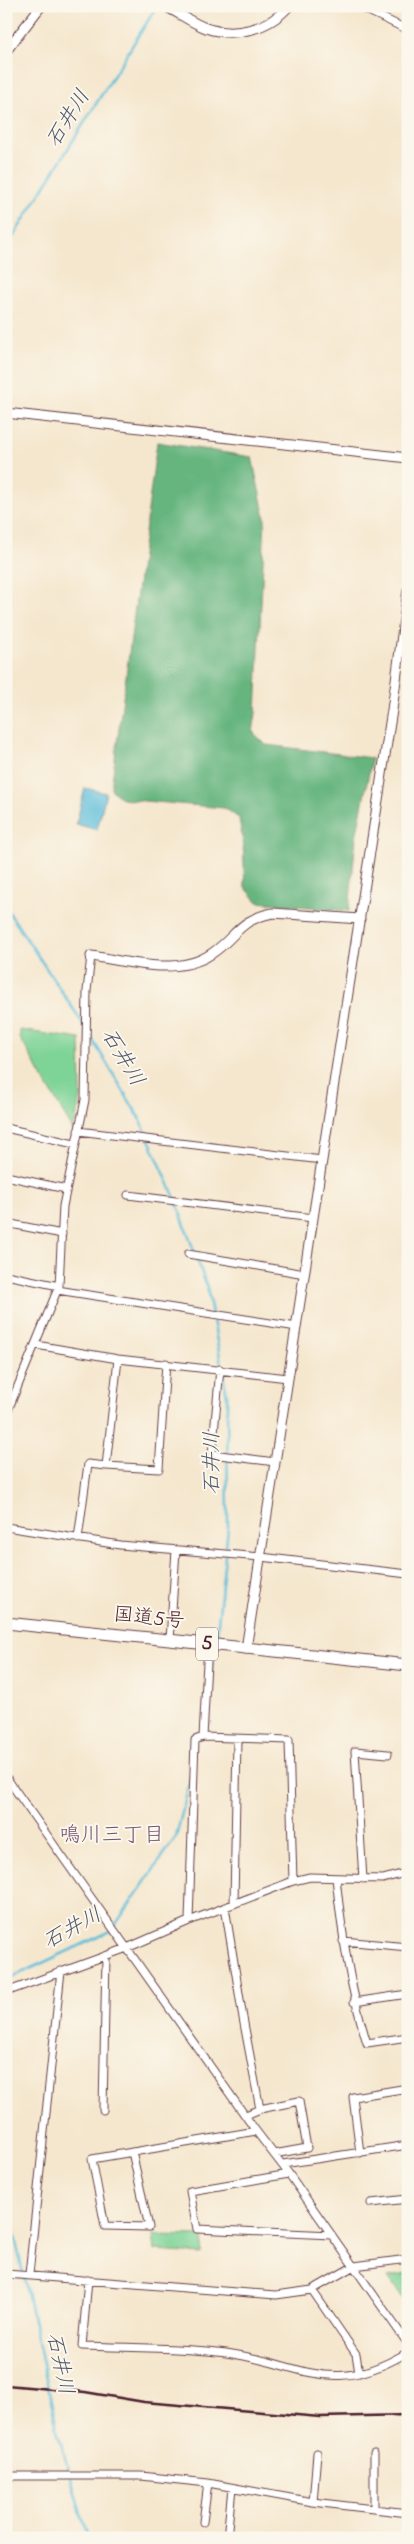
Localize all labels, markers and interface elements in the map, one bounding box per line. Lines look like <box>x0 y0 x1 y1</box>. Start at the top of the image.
water label: 石井川 <box>40 84 98 154</box>
water label: 石井川 <box>93 1023 151 1093</box>
water label: 石井川 <box>198 1432 228 1495</box>
street label: 国道5号 <box>112 1601 186 1637</box>
road number: 5 <box>196 1628 218 1660</box>
district label: 鳴川三丁目 <box>60 1821 165 1851</box>
water label: 石井川 <box>38 1901 108 1957</box>
water label: 石井川 <box>38 2330 80 2398</box>

